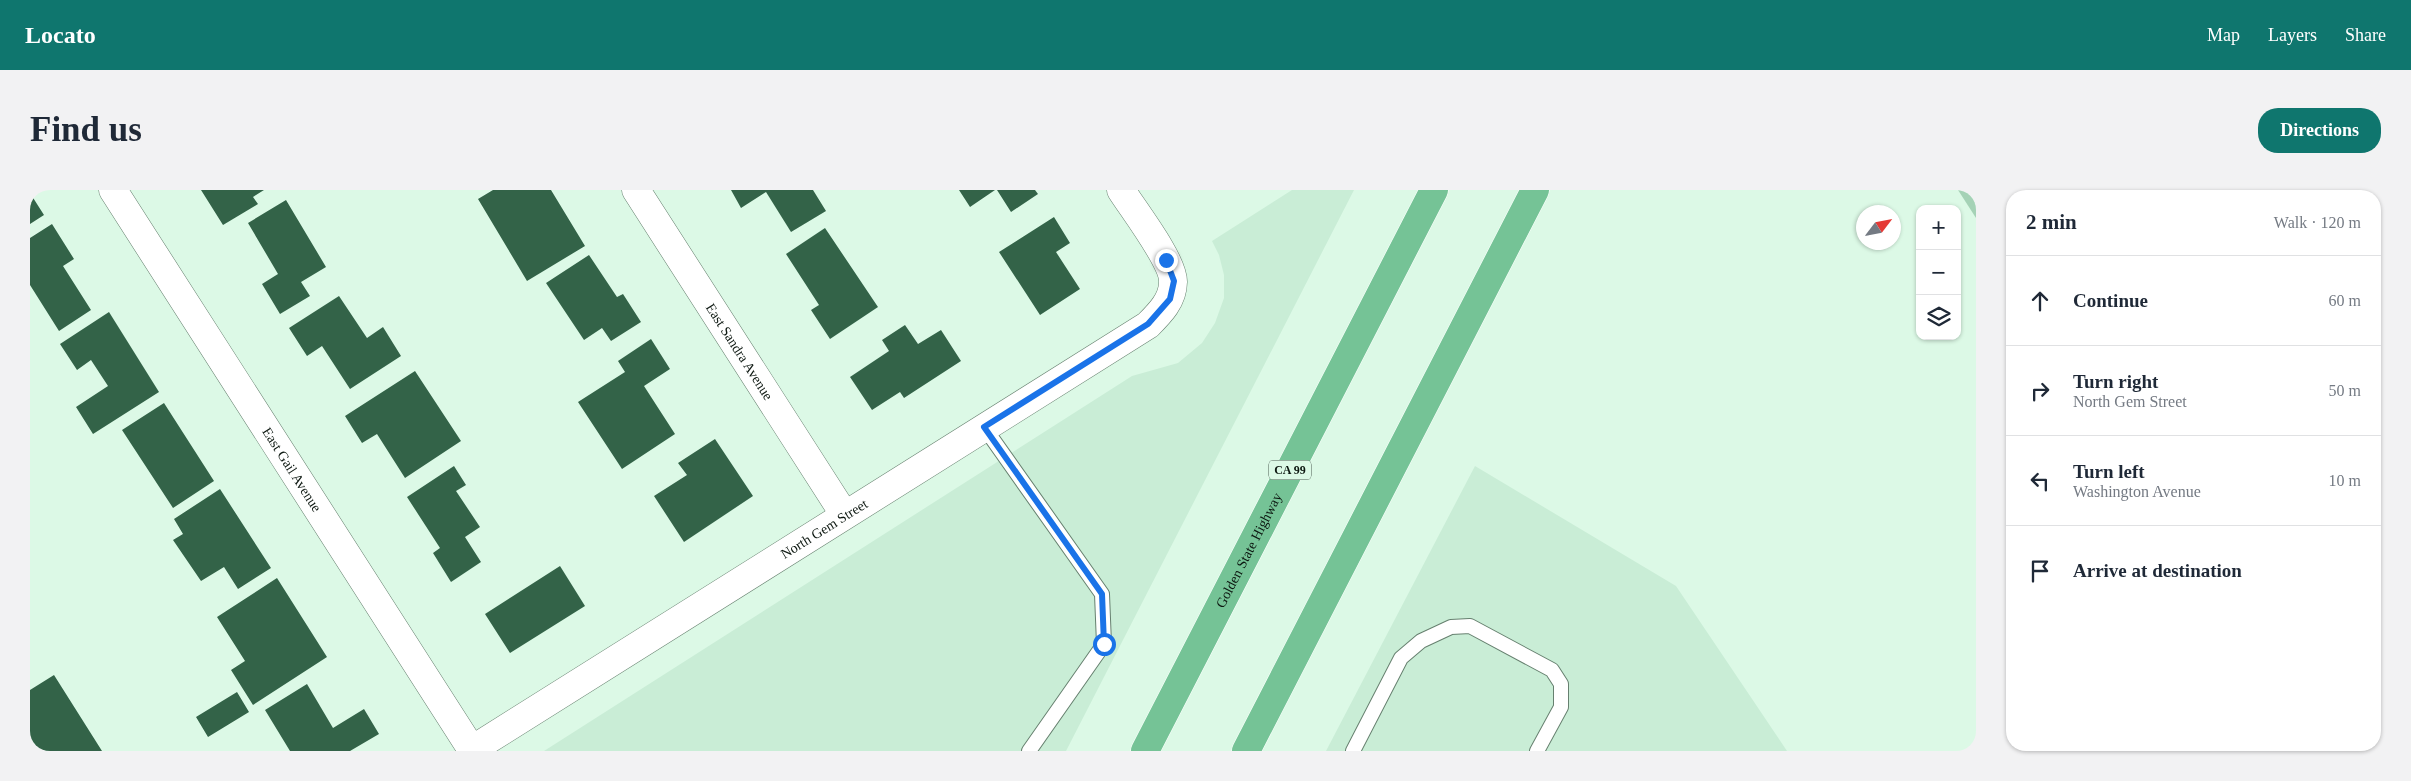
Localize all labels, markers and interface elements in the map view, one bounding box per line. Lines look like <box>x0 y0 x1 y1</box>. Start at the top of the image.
text: Locato <box>25 22 96 48</box>
text: Map <box>2207 25 2240 45</box>
text: Layers <box>2268 25 2317 45</box>
text: Share <box>2345 25 2386 45</box>
button: Directions <box>2258 108 2381 153</box>
text: Find us <box>30 110 142 149</box>
north arrow <box>1856 205 1901 250</box>
map controls <box>1916 205 1961 340</box>
button: + <box>1916 205 1961 250</box>
text: 2 min <box>2026 210 2077 234</box>
text: Walk · 120 m <box>2274 214 2361 231</box>
route end <box>1155 249 1178 272</box>
button: − <box>1916 250 1961 295</box>
icon: ahead <box>2026 287 2054 315</box>
text: Continue <box>2073 290 2148 311</box>
text: 60 m <box>2329 292 2361 309</box>
button: layers <box>1916 295 1961 340</box>
street label: East Sandra Avenue <box>703 300 776 403</box>
text: Turn right <box>2073 371 2158 392</box>
icon: right <box>2026 377 2054 405</box>
text: 50 m <box>2329 382 2361 399</box>
text: North Gem Street <box>2073 393 2187 410</box>
street label: East Gail Avenue <box>260 425 325 514</box>
road number: CA 99 <box>1269 460 1311 480</box>
text: Turn left <box>2073 461 2145 482</box>
icon: left <box>2026 467 2054 495</box>
text: 10 m <box>2329 472 2361 489</box>
text: Washington Avenue <box>2073 483 2201 500</box>
street label: Golden State Highway <box>1213 490 1284 610</box>
street label: North Gem Street <box>778 496 870 561</box>
icon: arrive <box>2026 557 2054 585</box>
text: Arrive at destination <box>2073 560 2242 581</box>
route start <box>1093 633 1116 656</box>

